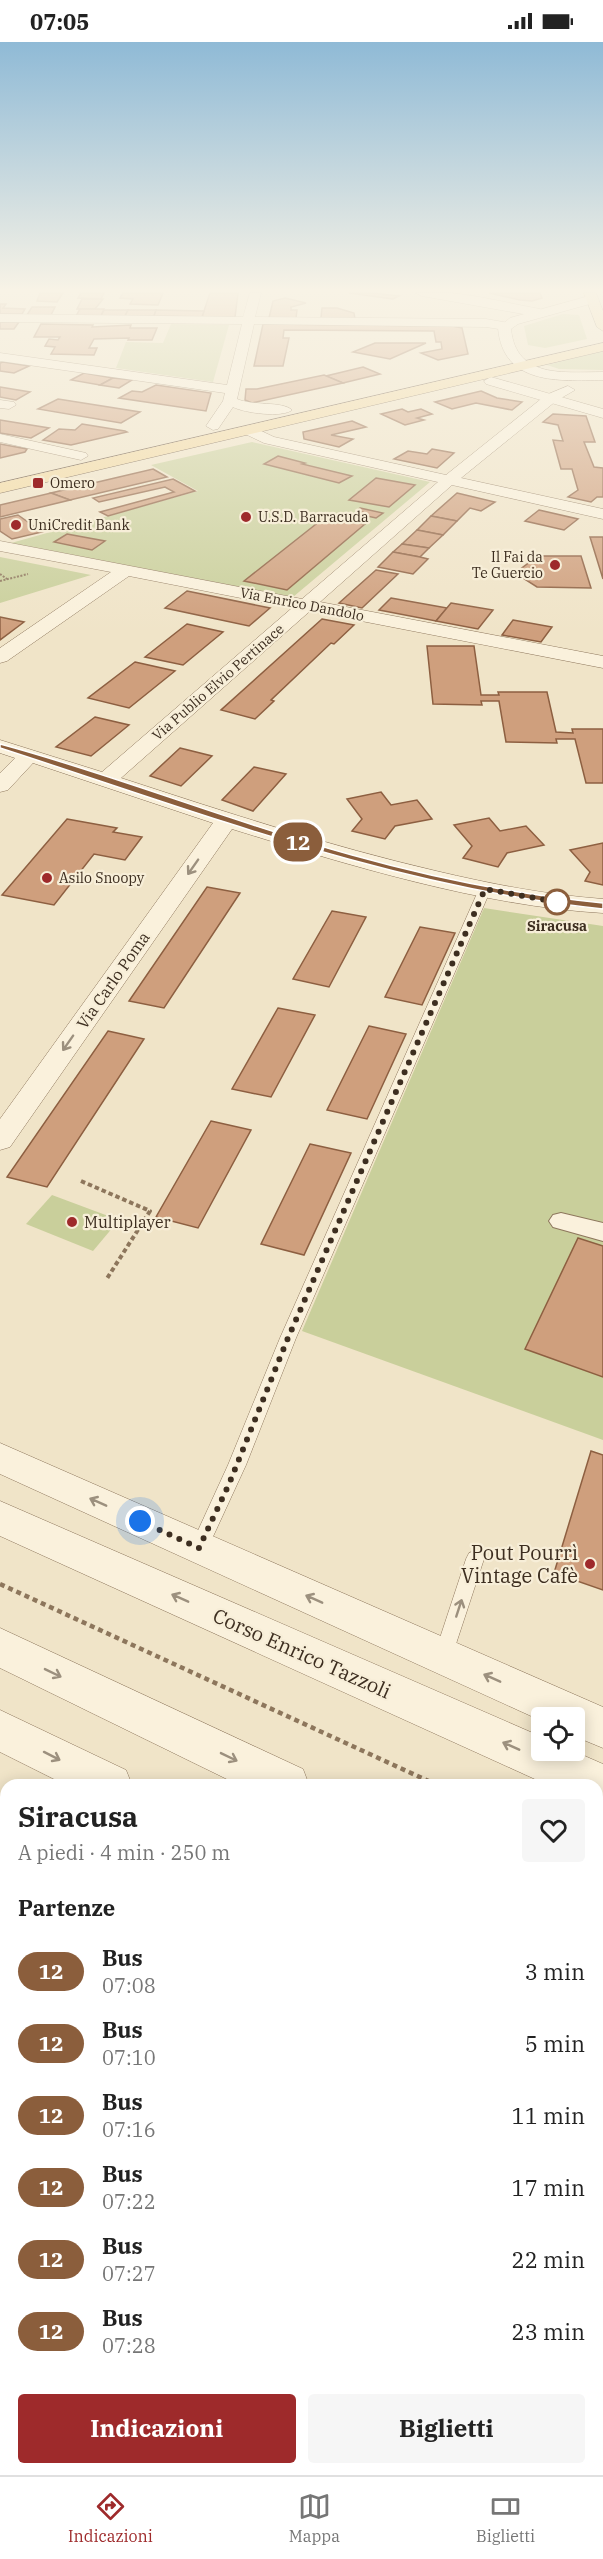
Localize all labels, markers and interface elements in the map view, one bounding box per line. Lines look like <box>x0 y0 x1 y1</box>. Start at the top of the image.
text: 07:05 <box>30 7 89 36</box>
place label: Omero <box>50 474 95 492</box>
marker: Omero <box>31 476 45 490</box>
place label: U.S.D. Barracuda <box>258 508 369 526</box>
marker: U.S.D. Barracuda <box>239 510 253 524</box>
place label: UniCredit Bank <box>28 516 130 534</box>
marker: UniCredit Bank <box>9 518 23 532</box>
place label: Il Fai da Te Guercio <box>472 548 543 582</box>
marker: Il Fai da Te Guercio <box>548 558 562 572</box>
street label: Via Enrico Dandolo <box>238 583 366 625</box>
street label: Via Publio Elvio Pertinace <box>148 620 288 744</box>
line badge: 12 <box>271 822 325 862</box>
text: 12 <box>285 828 311 856</box>
one-way arrow <box>187 858 199 874</box>
place label: Asilo Snoopy <box>59 869 145 887</box>
marker: Asilo Snoopy <box>40 871 54 885</box>
marker: Siracusa <box>544 889 570 915</box>
place label: Siracusa <box>527 917 587 935</box>
street label: Via Carlo Poma <box>72 927 154 1032</box>
one-way arrow <box>62 1035 74 1051</box>
place label: Multiplayer <box>84 1212 171 1232</box>
marker: Multiplayer <box>65 1215 79 1229</box>
one-way arrow <box>89 1496 107 1507</box>
your location <box>125 1506 155 1536</box>
place label: Pout Pourrì Vintage Cafè <box>461 1539 578 1589</box>
marker: Pout Pourrì Vintage Cafè <box>583 1557 597 1571</box>
one-way arrow <box>171 1592 189 1603</box>
one-way arrow <box>305 1592 323 1603</box>
one-way arrow <box>454 1599 465 1618</box>
street label: Corso Enrico Tazzoli <box>209 1602 395 1704</box>
one-way arrow <box>43 1667 61 1679</box>
one-way arrow <box>483 1672 502 1683</box>
map controls <box>531 1707 585 1761</box>
button: locate <box>531 1707 585 1761</box>
one-way arrow <box>503 1740 521 1752</box>
one-way arrow <box>43 1751 61 1762</box>
one-way arrow <box>219 1752 237 1764</box>
text: Siracusa <box>18 1798 138 1835</box>
button: heart <box>522 1799 585 1862</box>
text: A piedi · 4 min · 250 m <box>18 1839 230 1866</box>
text: Partenze <box>18 1893 115 1922</box>
text: Bus <box>102 1943 143 1972</box>
text: 12 <box>38 1957 64 1985</box>
text: 3 min <box>525 1957 585 1986</box>
text: 07:08 <box>102 1972 156 1999</box>
text: Bus <box>102 2015 143 2044</box>
text: 12 <box>38 2029 64 2057</box>
text: 5 min <box>525 2029 585 2058</box>
text: 07:10 <box>102 2044 156 2071</box>
text: Bus <box>102 2087 143 2116</box>
text: 12 <box>38 2101 64 2129</box>
text: 11 min <box>512 2101 585 2130</box>
text: 07:16 <box>102 2116 156 2143</box>
text: Bus <box>102 2159 143 2188</box>
text: 12 <box>38 2173 64 2201</box>
text: 17 min <box>512 2173 585 2202</box>
text: 07:22 <box>102 2188 156 2215</box>
text: Bus <box>102 2231 143 2260</box>
text: 12 <box>38 2245 64 2273</box>
text: 22 min <box>512 2245 585 2274</box>
text: 07:27 <box>102 2260 156 2287</box>
text: Bus <box>102 2303 143 2332</box>
text: 12 <box>38 2317 64 2345</box>
text: 23 min <box>512 2317 585 2346</box>
text: 07:28 <box>102 2332 156 2359</box>
button: Indicazioni <box>18 2394 296 2463</box>
button: Biglietti <box>308 2394 585 2463</box>
tab: Indicazioni <box>68 2490 153 2546</box>
tab: Mappa <box>289 2490 340 2546</box>
tab: Biglietti <box>476 2490 535 2546</box>

